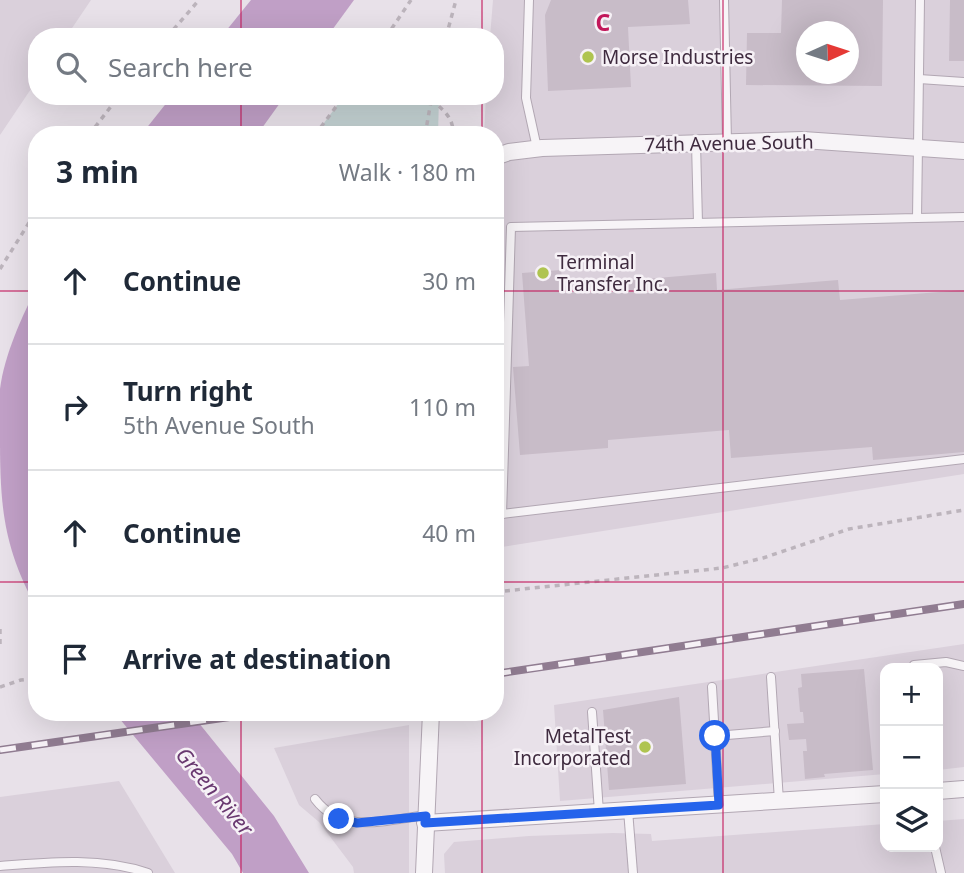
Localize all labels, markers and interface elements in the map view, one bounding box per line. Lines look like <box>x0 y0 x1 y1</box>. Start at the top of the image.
text: C <box>596 6 611 38</box>
north arrow <box>796 21 859 84</box>
search box <box>28 28 504 105</box>
place label: Morse Industries <box>602 44 753 70</box>
icon: search <box>52 48 90 86</box>
text: Search here <box>108 49 253 85</box>
marker: Morse Industries <box>580 49 596 65</box>
street label: 74th Avenue South <box>644 129 814 157</box>
text: 3 min <box>56 151 139 192</box>
text: Walk · 180 m <box>339 156 476 188</box>
place label: Terminal Transfer Inc. <box>557 249 668 297</box>
icon: ahead <box>56 262 94 300</box>
text: Continue <box>123 263 241 299</box>
text: 30 m <box>422 265 476 297</box>
marker: Terminal Transfer Inc. <box>535 265 551 281</box>
text: Turn right <box>123 373 253 409</box>
icon: right <box>56 388 94 426</box>
text: 110 m <box>409 391 476 423</box>
text: 5th Avenue South <box>123 409 315 441</box>
icon: ahead <box>56 514 94 552</box>
text: Continue <box>123 515 241 551</box>
text: 40 m <box>422 517 476 549</box>
icon: arrive <box>56 640 94 678</box>
text: Arrive at destination <box>123 641 392 677</box>
map controls <box>880 663 943 852</box>
button: + <box>880 663 943 726</box>
route start <box>699 720 730 751</box>
place label: MetalTest Incorporated <box>514 723 631 771</box>
button: − <box>880 726 943 789</box>
marker: MetalTest Incorporated <box>637 739 653 755</box>
water label: Green River <box>170 741 261 842</box>
button: layers <box>880 789 943 852</box>
route end <box>323 803 354 834</box>

